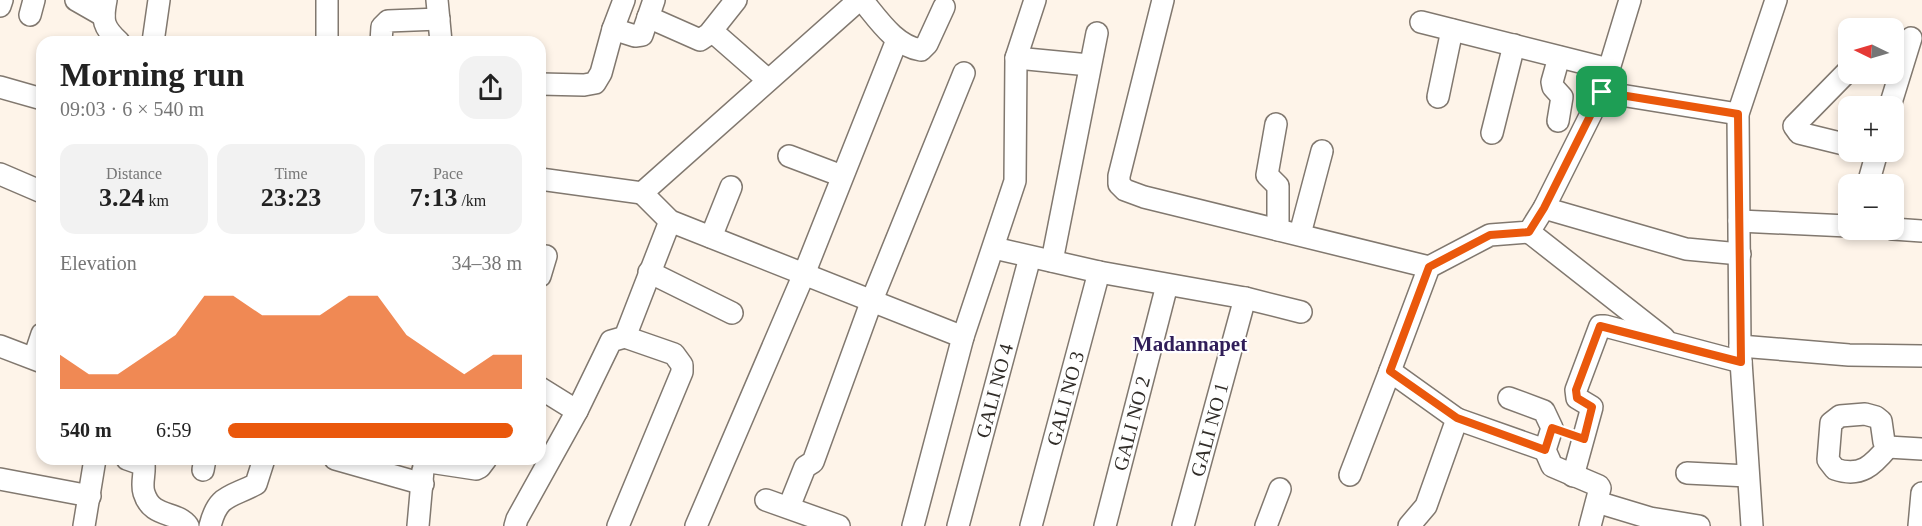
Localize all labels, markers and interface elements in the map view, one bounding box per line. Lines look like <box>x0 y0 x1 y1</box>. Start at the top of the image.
north arrow <box>1838 18 1904 84</box>
map controls <box>1838 18 1904 240</box>
button: share <box>459 56 522 119</box>
text: Morning run <box>60 57 244 93</box>
pin <box>1576 66 1627 117</box>
icon: arrive <box>1585 75 1618 108</box>
button: + <box>1838 96 1904 162</box>
text: 09:03 · 6 × 540 m <box>60 98 204 120</box>
text: Distance <box>106 165 162 182</box>
text: Time <box>274 165 308 182</box>
text: Pace <box>433 165 463 182</box>
button: − <box>1838 174 1904 240</box>
text: 3.24 <box>99 183 145 212</box>
text: 23:23 <box>261 183 321 212</box>
text: 7:13 <box>410 183 457 212</box>
text: km <box>145 192 169 209</box>
text: /km <box>457 192 486 209</box>
text: Elevation <box>60 252 137 274</box>
text: 34–38 m <box>451 252 522 274</box>
district label: Madannapet <box>1133 332 1247 356</box>
street label: GALI NO 4 <box>971 341 1017 440</box>
street label: GALI NO 3 <box>1042 349 1088 448</box>
street label: GALI NO 2 <box>1109 374 1154 473</box>
street label: GALI NO 1 <box>1186 380 1233 479</box>
text: 540 m <box>60 419 112 441</box>
text: 6:59 <box>156 419 192 441</box>

